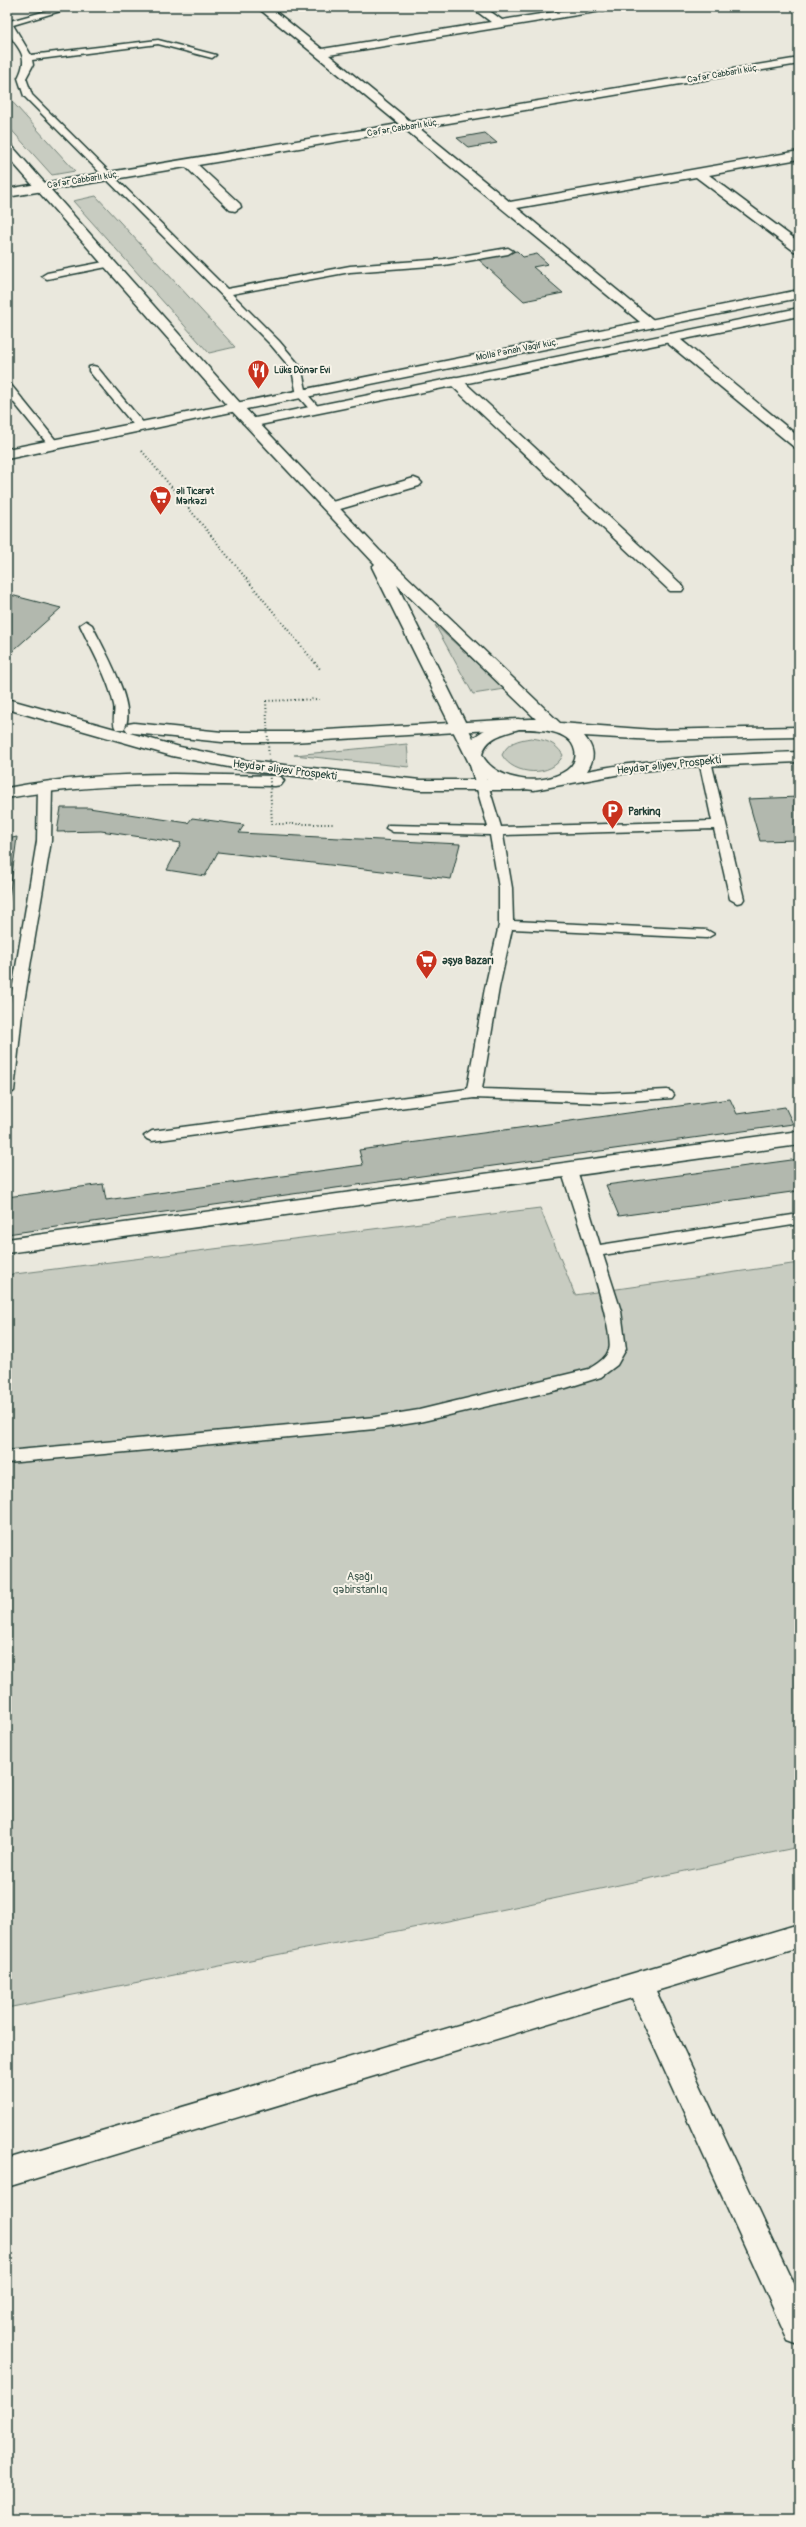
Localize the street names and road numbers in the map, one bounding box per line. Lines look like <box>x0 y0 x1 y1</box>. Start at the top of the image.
street label: Cəfər Cabbarlı küç. <box>686 62 760 86</box>
street label: Cəfər Cabbarlı küç. <box>366 117 440 139</box>
street label: Cəfər Cabbarlı küç. <box>46 169 120 191</box>
street label: Molla Pənah Vaqif küç. <box>475 337 559 363</box>
street label: Heydər Əliyev Prospekti <box>616 753 722 777</box>
street label: Heydər Əliyev Prospekti <box>232 757 338 783</box>

